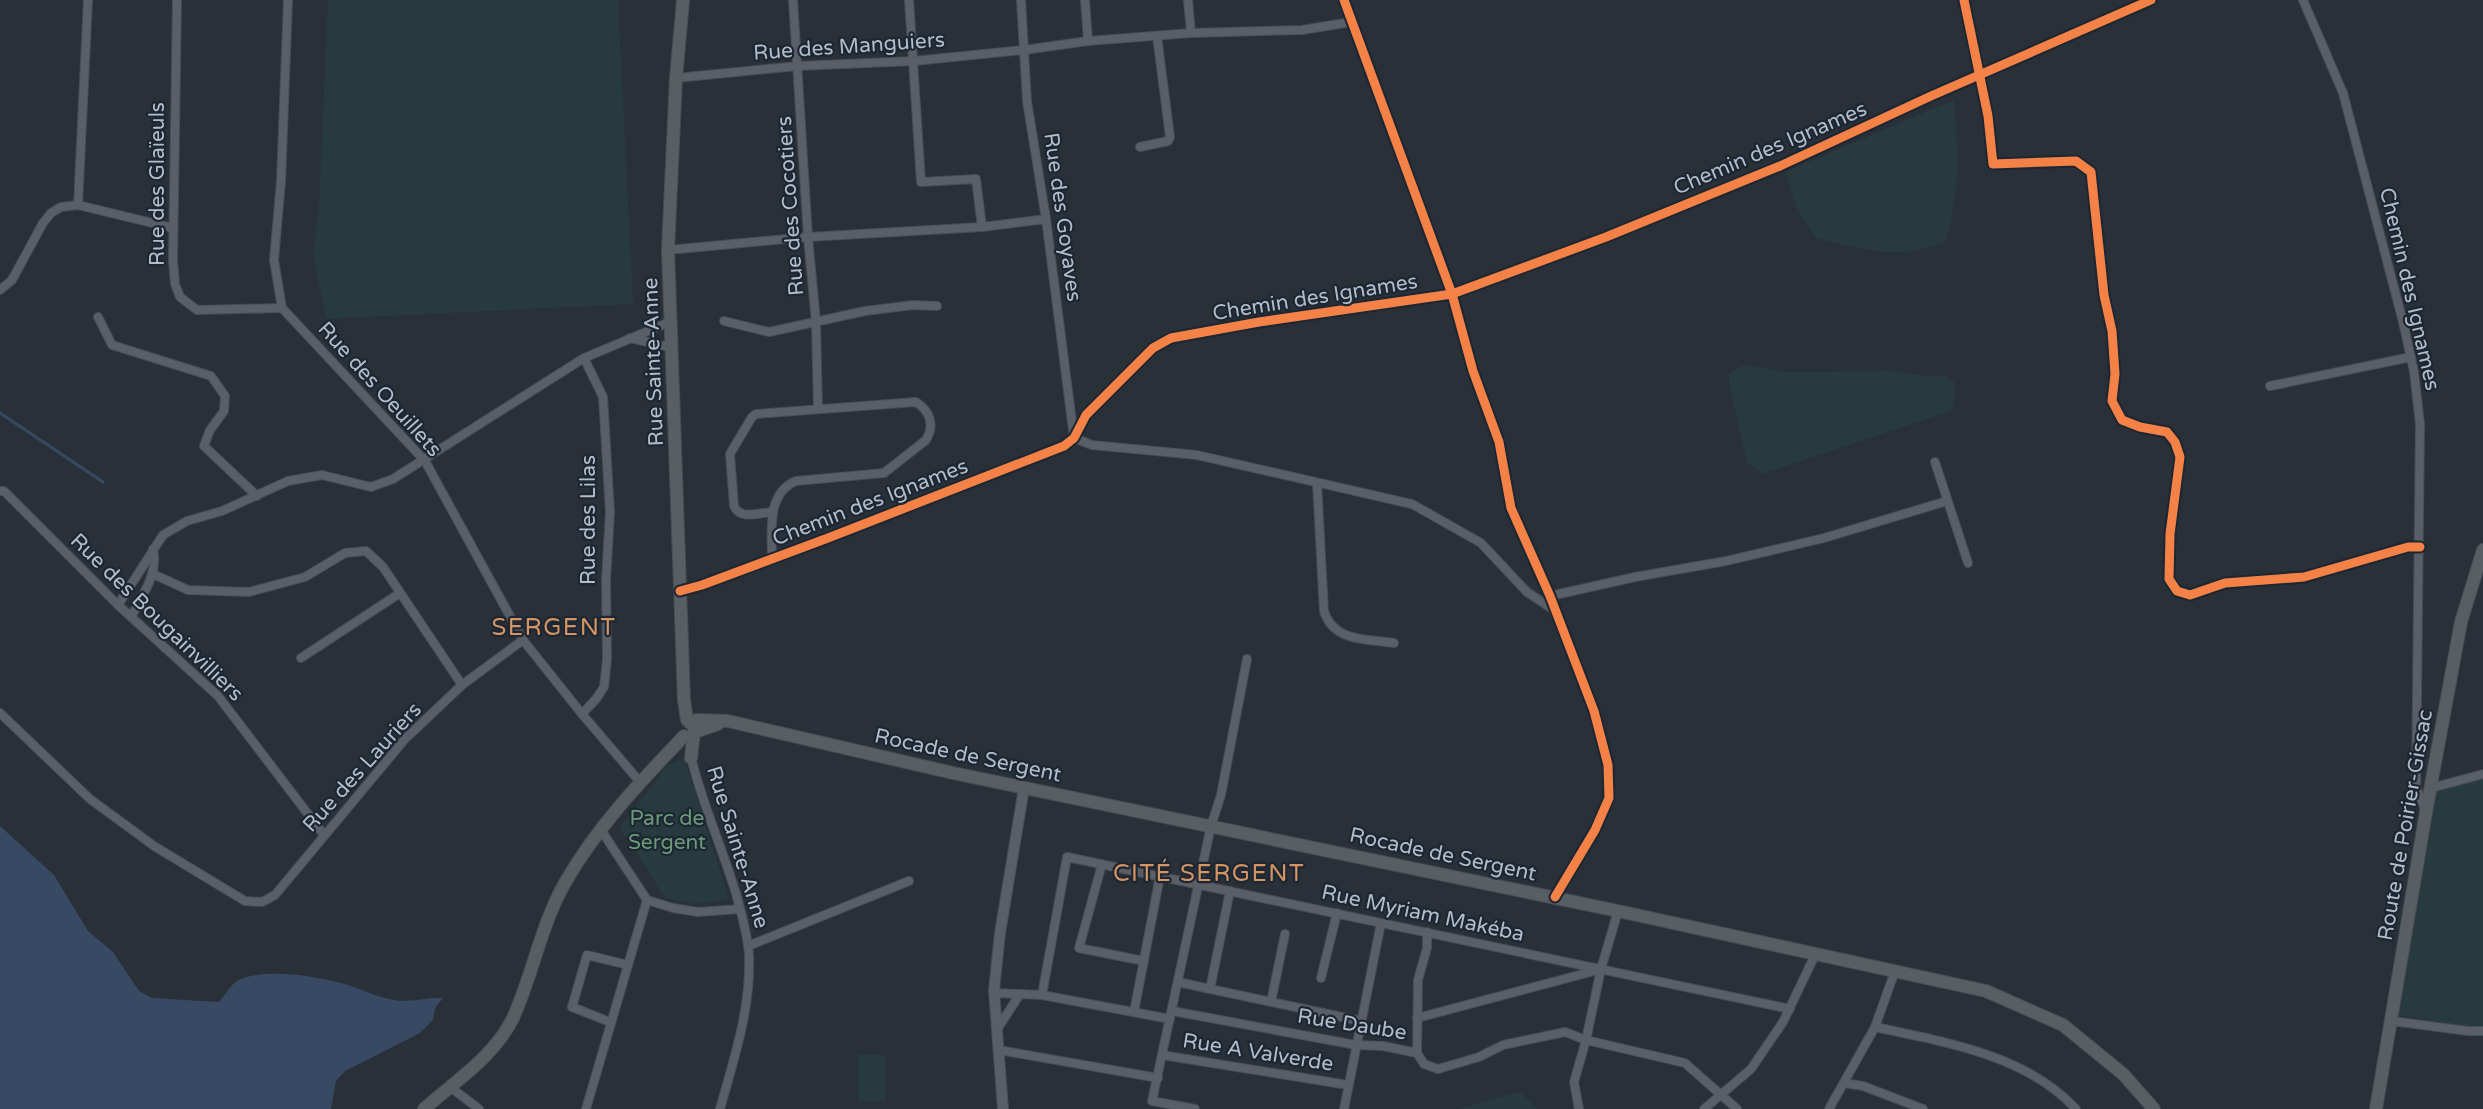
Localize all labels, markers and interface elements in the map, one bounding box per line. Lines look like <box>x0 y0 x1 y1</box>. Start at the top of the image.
street label: Rue des Manguiers <box>752 27 946 66</box>
street label: Chemin des Ignames <box>1670 96 1871 201</box>
street label: Rue des Glaïeuls <box>145 102 170 266</box>
street label: Rue des Cocotiers <box>772 115 809 297</box>
street label: Rue des Goyaves <box>1038 131 1087 303</box>
street label: Chemin des Ignames <box>2374 185 2445 393</box>
street label: Chemin des Ignames <box>1211 269 1419 326</box>
street label: Rue Sainte-Anne <box>638 277 669 447</box>
street label: Rue des Oeuillets <box>313 317 447 462</box>
street label: Chemin des Ignames <box>769 454 972 551</box>
street label: Rue des Lilas <box>576 455 601 585</box>
street label: Rue des Bougainvilliers <box>65 528 248 706</box>
district label: SERGENT <box>491 613 617 642</box>
street label: Rue des Lauriers <box>298 697 427 837</box>
street label: Route de Poirier-Gissac <box>2373 708 2438 943</box>
street label: Rocade de Sergent <box>872 723 1063 787</box>
street label: Rue Sainte-Anne <box>701 763 774 932</box>
park label: Parc de Sergent <box>628 806 706 855</box>
street label: Rocade de Sergent <box>1347 822 1538 886</box>
district label: CITÉ SERGENT <box>1113 858 1305 888</box>
street label: Rue Myriam Makéba <box>1319 880 1527 947</box>
street label: Rue Daube <box>1295 1004 1408 1045</box>
street label: Rue A Valverde <box>1181 1028 1335 1077</box>

